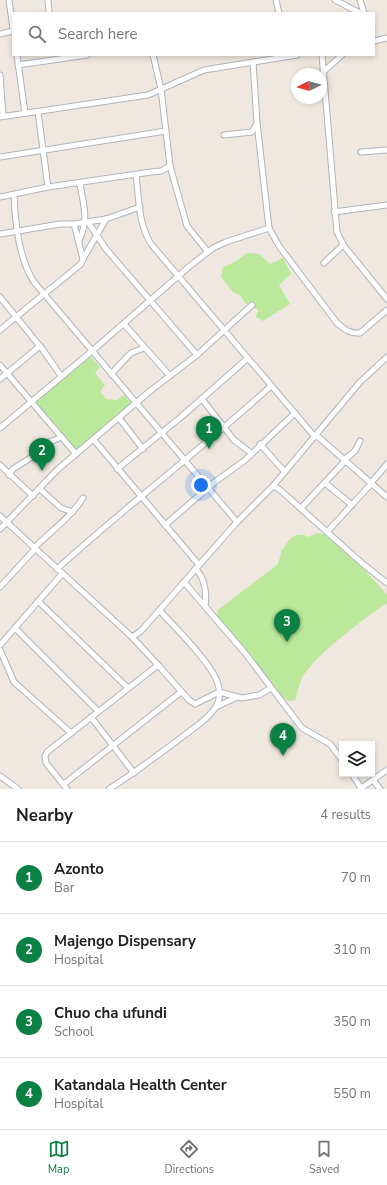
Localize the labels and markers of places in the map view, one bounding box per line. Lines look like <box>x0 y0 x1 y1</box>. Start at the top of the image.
pin: 1 <box>196 416 222 449</box>
pin: 2 <box>29 438 55 471</box>
pin: 3 <box>274 609 300 642</box>
pin: 4 <box>270 723 296 756</box>

